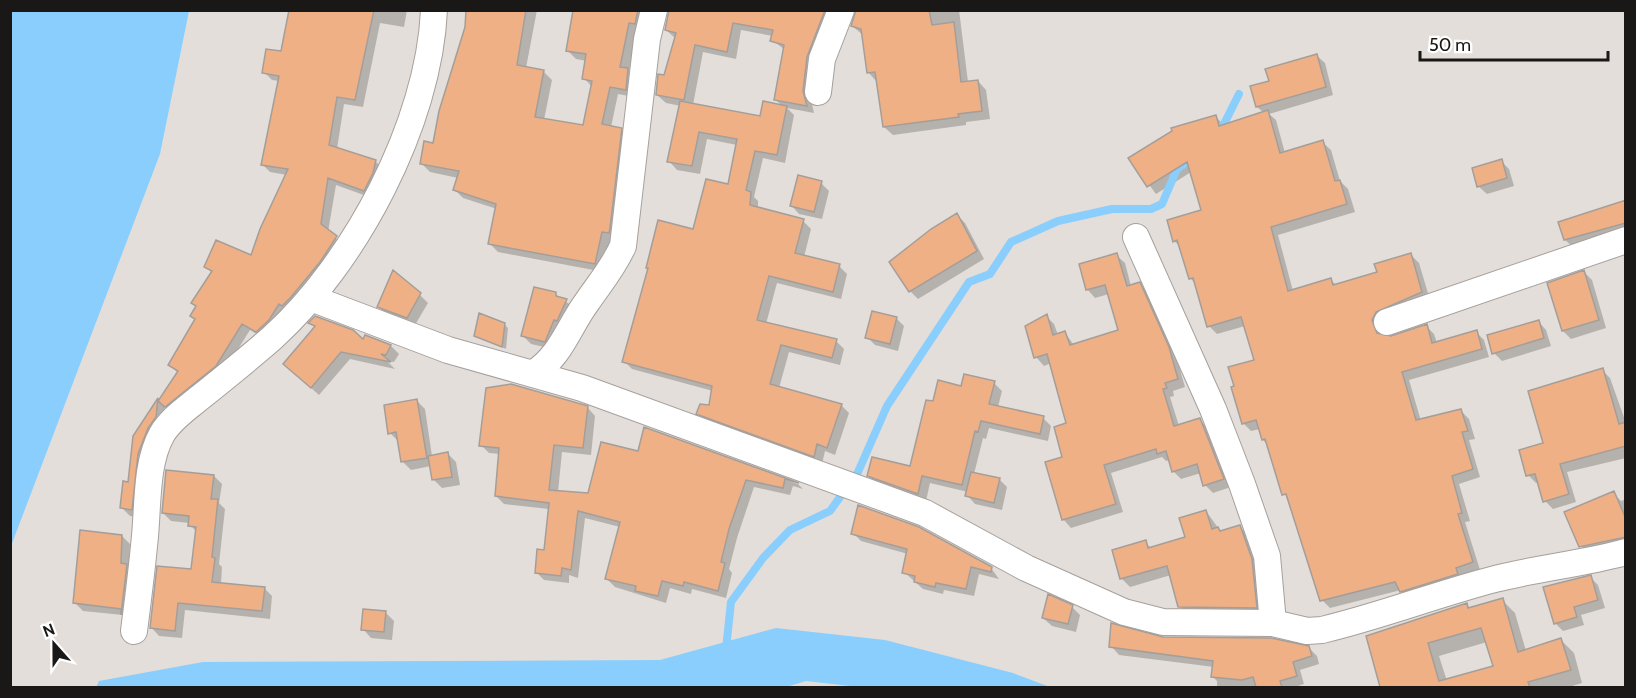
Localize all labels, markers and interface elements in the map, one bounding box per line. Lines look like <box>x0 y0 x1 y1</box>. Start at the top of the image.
scale bar <box>1420 24 1608 62</box>
text: 50 m <box>1429 34 1471 56</box>
north arrow <box>24 614 84 674</box>
text: N <box>40 620 57 641</box>

